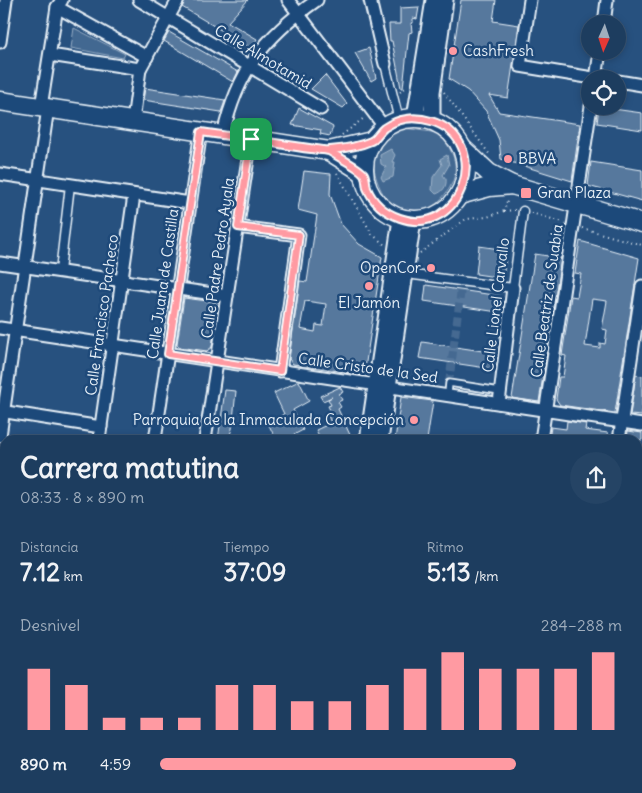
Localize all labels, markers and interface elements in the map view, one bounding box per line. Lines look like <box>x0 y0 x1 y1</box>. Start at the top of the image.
north arrow <box>581 15 626 60</box>
map controls <box>581 15 626 115</box>
street label: Calle Almotamid <box>211 20 315 93</box>
place label: CashFresh <box>463 41 534 60</box>
marker: CashFresh <box>447 45 459 57</box>
button: locate <box>581 70 626 115</box>
pin <box>230 118 272 160</box>
icon: arrive <box>237 125 265 153</box>
place label: BBVA <box>518 149 556 168</box>
marker: BBVA <box>502 153 514 165</box>
street label: Calle Padre Pedro Ayala <box>197 176 238 339</box>
place label: Gran Plaza <box>537 183 612 202</box>
marker: Gran Plaza <box>519 186 533 200</box>
street label: Calle Juana de Castilla <box>143 207 183 360</box>
street label: Calle Beatriz de Suabia <box>526 223 567 379</box>
street label: Calle Francisco Pacheco <box>81 233 122 397</box>
street label: Calle Lionel Carvallo <box>478 236 513 373</box>
place label: OpenCor <box>360 258 421 277</box>
marker: OpenCor <box>425 262 437 274</box>
marker: El Jamón <box>363 280 375 292</box>
place label: El Jamón <box>338 293 400 312</box>
street label: Calle Cristo de la Sed <box>297 348 439 387</box>
place label: Parroquia de la Inmaculada Concepción <box>133 410 404 429</box>
marker: Parroquia de la Inmaculada Concepción <box>408 414 420 426</box>
text: Carrera matutina <box>20 450 239 486</box>
button: share <box>570 452 622 504</box>
text: 08:33 · 8 × 890 m <box>20 487 144 507</box>
text: Distancia <box>20 538 79 556</box>
text: Tiempo <box>223 538 269 556</box>
text: Ritmo <box>427 538 464 556</box>
text: 7.12 <box>20 556 60 588</box>
text: 37:09 <box>223 556 286 588</box>
text: 5:13 <box>427 556 471 588</box>
text: km <box>60 567 83 585</box>
text: /km <box>471 567 499 585</box>
text: Desnivel <box>20 615 80 635</box>
text: 284–288 m <box>541 615 622 635</box>
text: 890 m <box>20 754 67 774</box>
text: 4:59 <box>100 754 131 774</box>

